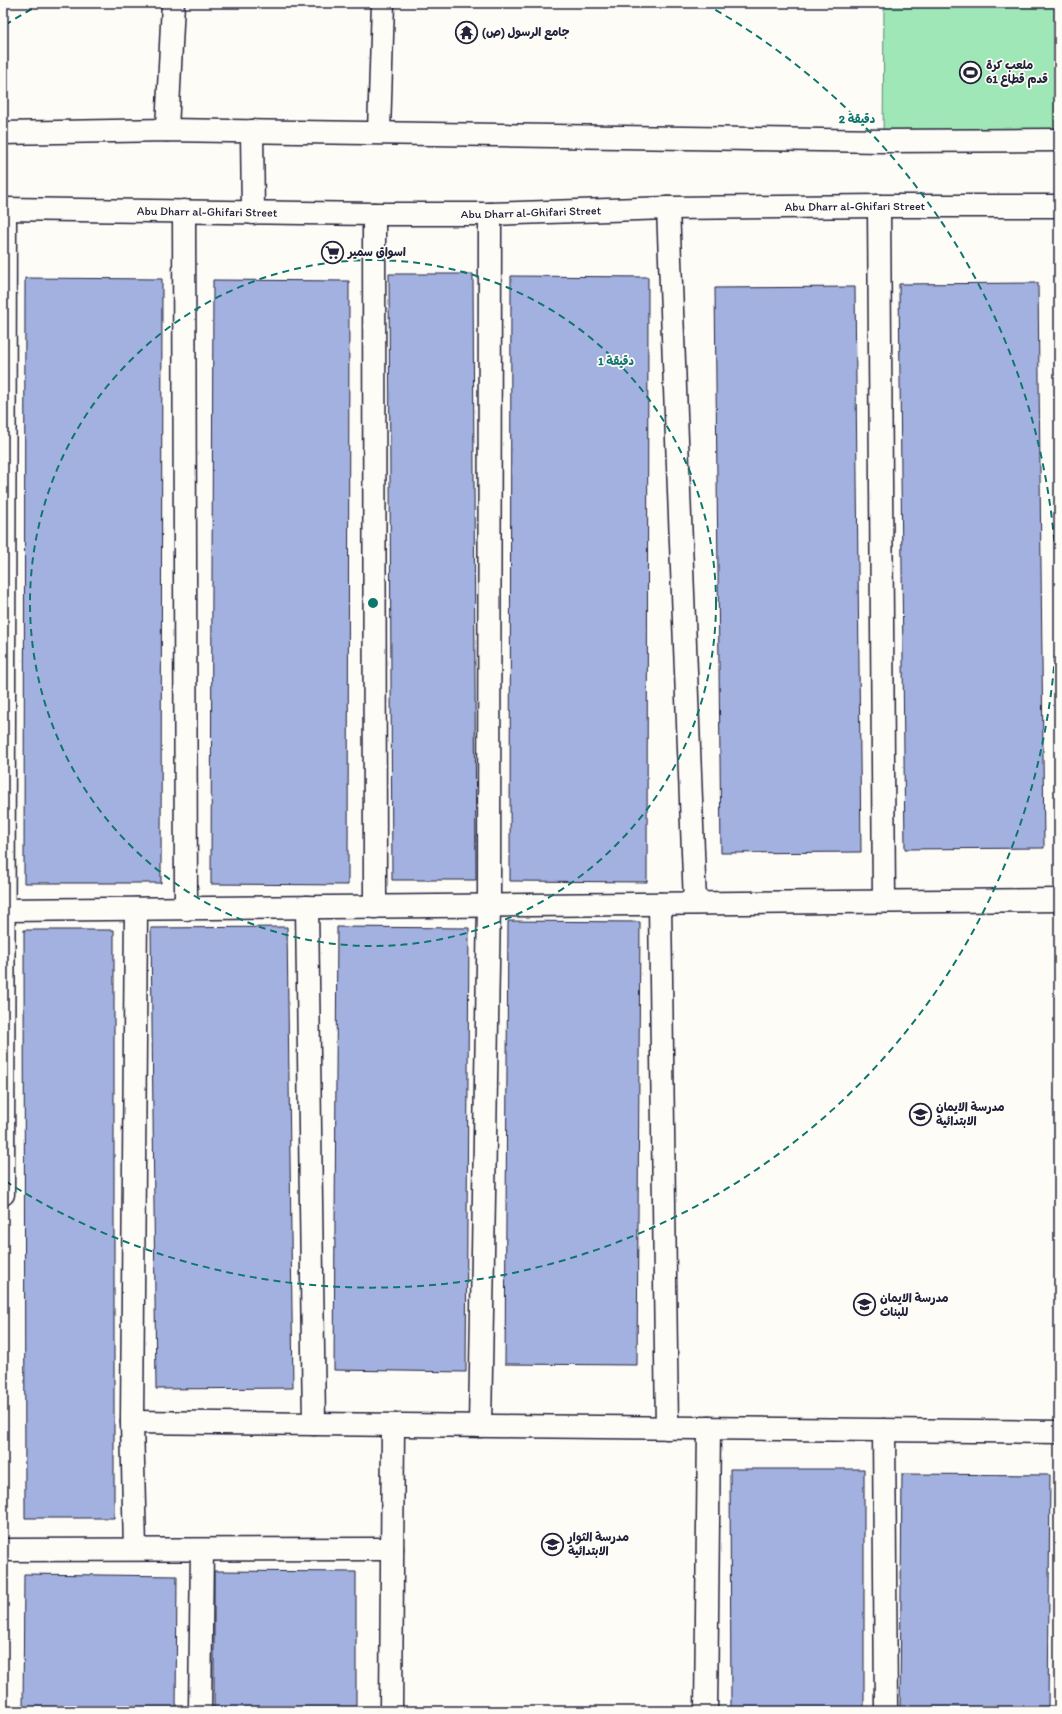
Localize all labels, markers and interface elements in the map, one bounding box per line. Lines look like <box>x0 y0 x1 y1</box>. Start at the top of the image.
temple icon: جامع الرسول (ص) <box>454 19 480 45</box>
place label: جامع الرسول (ص) <box>482 25 570 41</box>
place label: ملعب كرة قدم قطاع 61 <box>986 58 1048 88</box>
sports icon: ملعب كرة قدم قطاع 61 <box>958 59 984 85</box>
text: 2 دقيقة <box>839 112 876 126</box>
street label: Abu Dharr al-Ghifari Street <box>785 199 926 214</box>
street label: Abu Dharr al-Ghifari Street <box>461 203 602 221</box>
street label: Abu Dharr al-Ghifari Street <box>137 204 278 220</box>
supermarket icon: اسواق سمير <box>320 239 346 265</box>
place label: اسواق سمير <box>347 245 406 260</box>
text: 1 دقيقة <box>598 354 634 368</box>
centre of rings <box>366 596 380 610</box>
place label: مدرسة الايمان الابتدائية <box>936 1100 1005 1128</box>
school or university icon: مدرسة الايمان الابتدائية <box>908 1101 934 1127</box>
place label: مدرسة الايمان للبنات <box>880 1291 949 1319</box>
school or university icon: مدرسة الايمان للبنات <box>852 1292 878 1318</box>
place label: مدرسة الثوار الابتدائية <box>567 1530 629 1558</box>
school or university icon: مدرسة الثوار الابتدائية <box>539 1531 565 1557</box>

